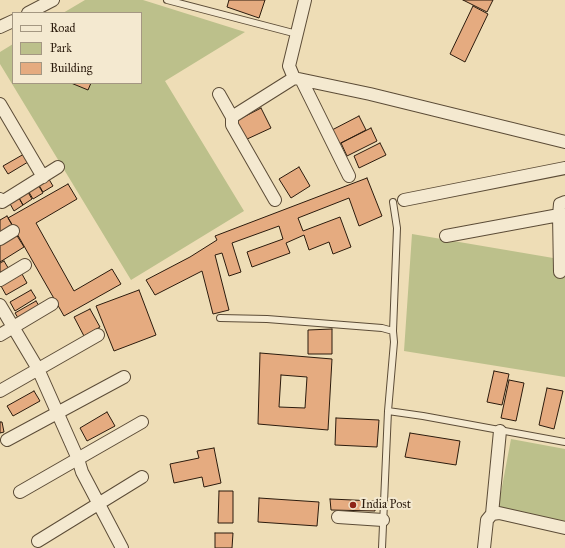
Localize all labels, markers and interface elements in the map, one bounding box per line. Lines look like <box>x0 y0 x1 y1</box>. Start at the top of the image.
legend <box>12 12 142 84</box>
text: Road <box>50 21 76 35</box>
text: Park <box>50 41 72 55</box>
text: Building <box>50 61 92 75</box>
place label: India Post <box>361 498 411 512</box>
marker: India Post <box>348 500 358 510</box>

